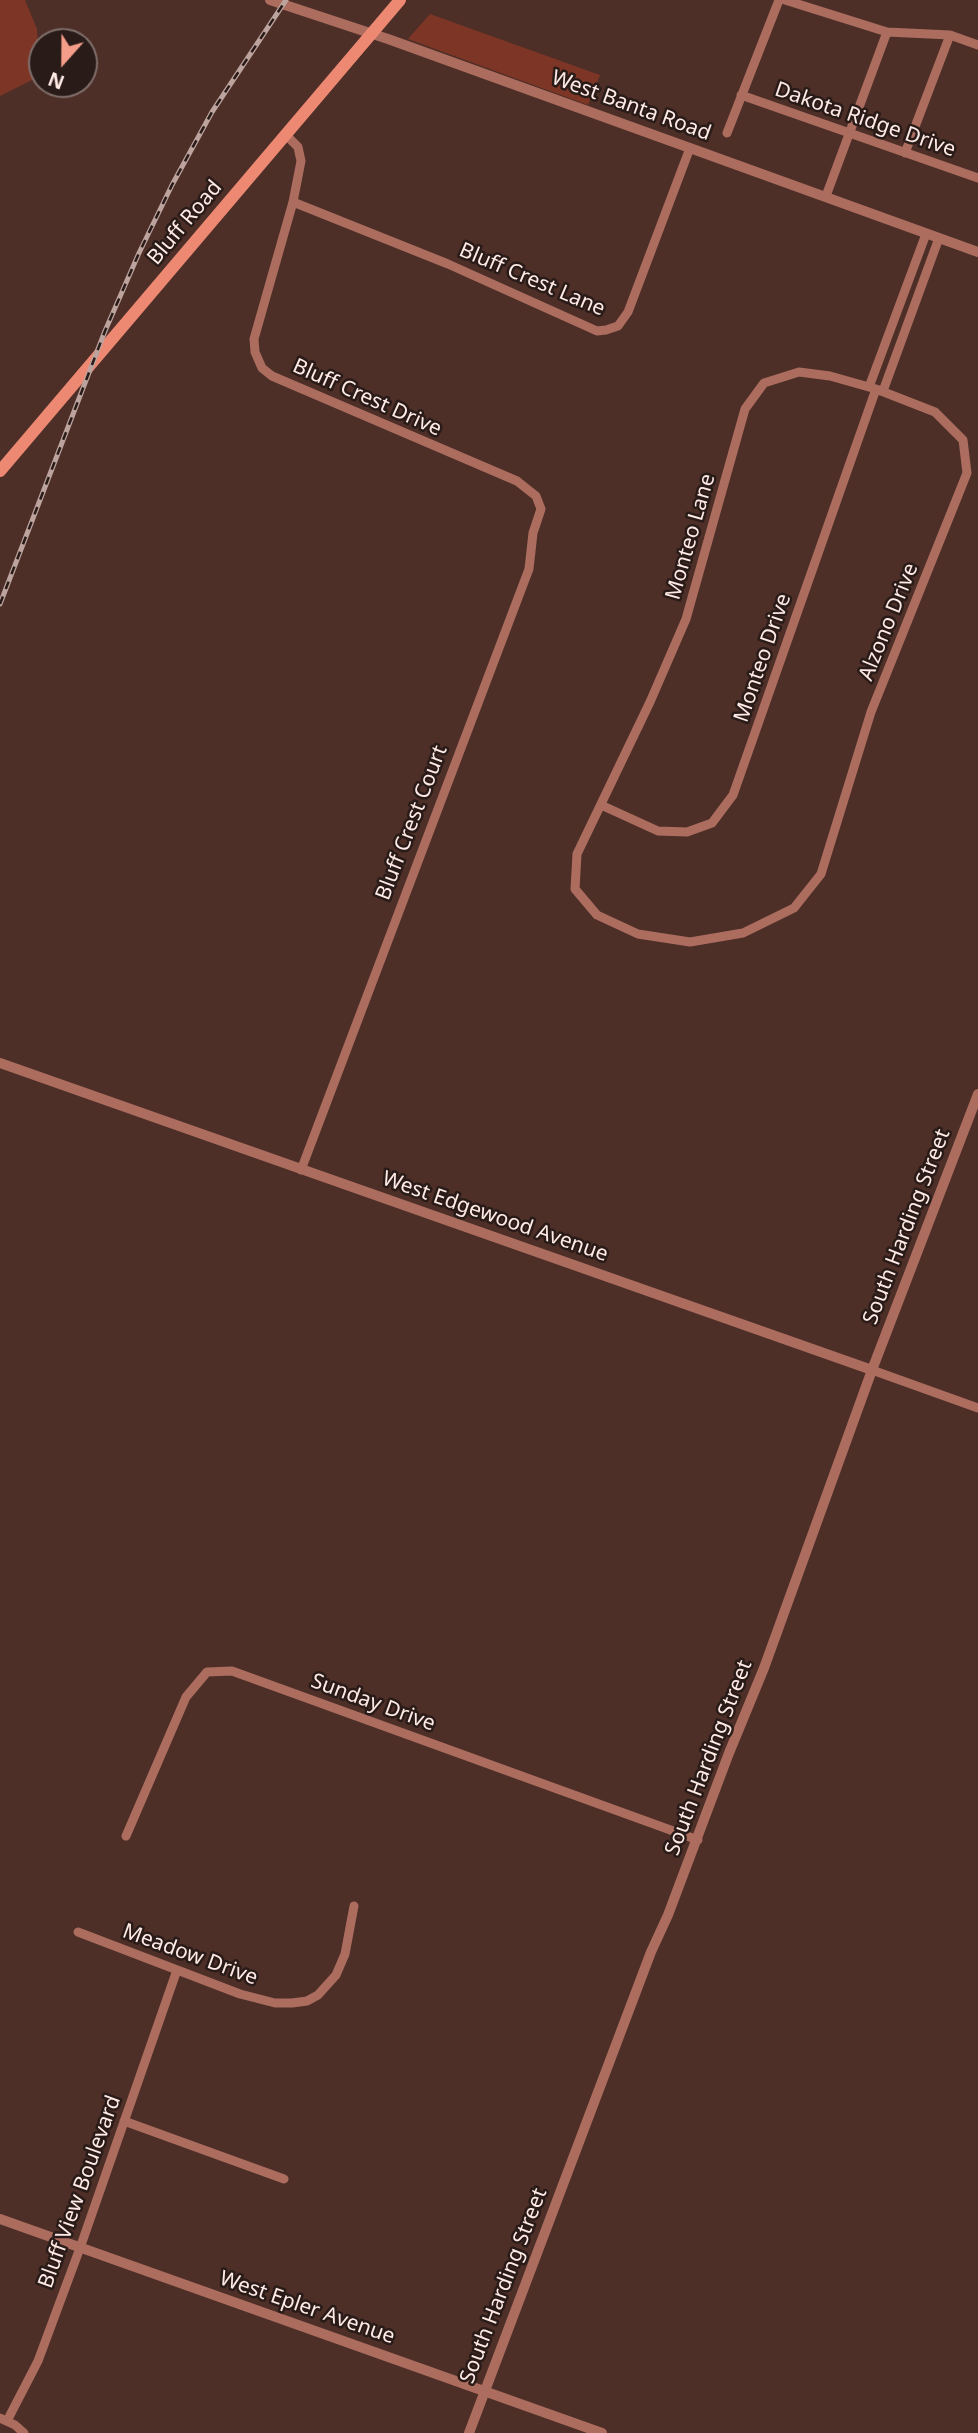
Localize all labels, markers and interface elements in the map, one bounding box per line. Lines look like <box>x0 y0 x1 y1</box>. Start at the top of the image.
north arrow <box>28 28 98 98</box>
street label: West Banta Road <box>548 65 714 147</box>
text: N <box>44 66 68 96</box>
street label: Dakota Ridge Drive <box>771 77 959 163</box>
street label: Bluff Road <box>142 176 228 270</box>
street label: Bluff Crest Lane <box>455 238 609 322</box>
street label: Bluff Crest Drive <box>289 354 445 442</box>
street label: Monteo Lane <box>661 471 721 603</box>
street label: Alzono Drive <box>854 560 924 684</box>
street label: Monteo Drive <box>729 590 797 726</box>
street label: Bluff Crest Court <box>371 742 453 904</box>
street label: South Harding Street <box>858 1126 956 1328</box>
street label: West Edgewood Avenue <box>379 1167 611 1267</box>
street label: South Harding Street <box>660 1657 758 1859</box>
street label: Sunday Drive <box>307 1669 439 1737</box>
street label: Meadow Drive <box>119 1919 261 1991</box>
street label: Bluff View Boulevard <box>33 2092 127 2292</box>
street label: South Harding Street <box>455 2185 553 2387</box>
street label: West Epler Avenue <box>216 2266 398 2350</box>

